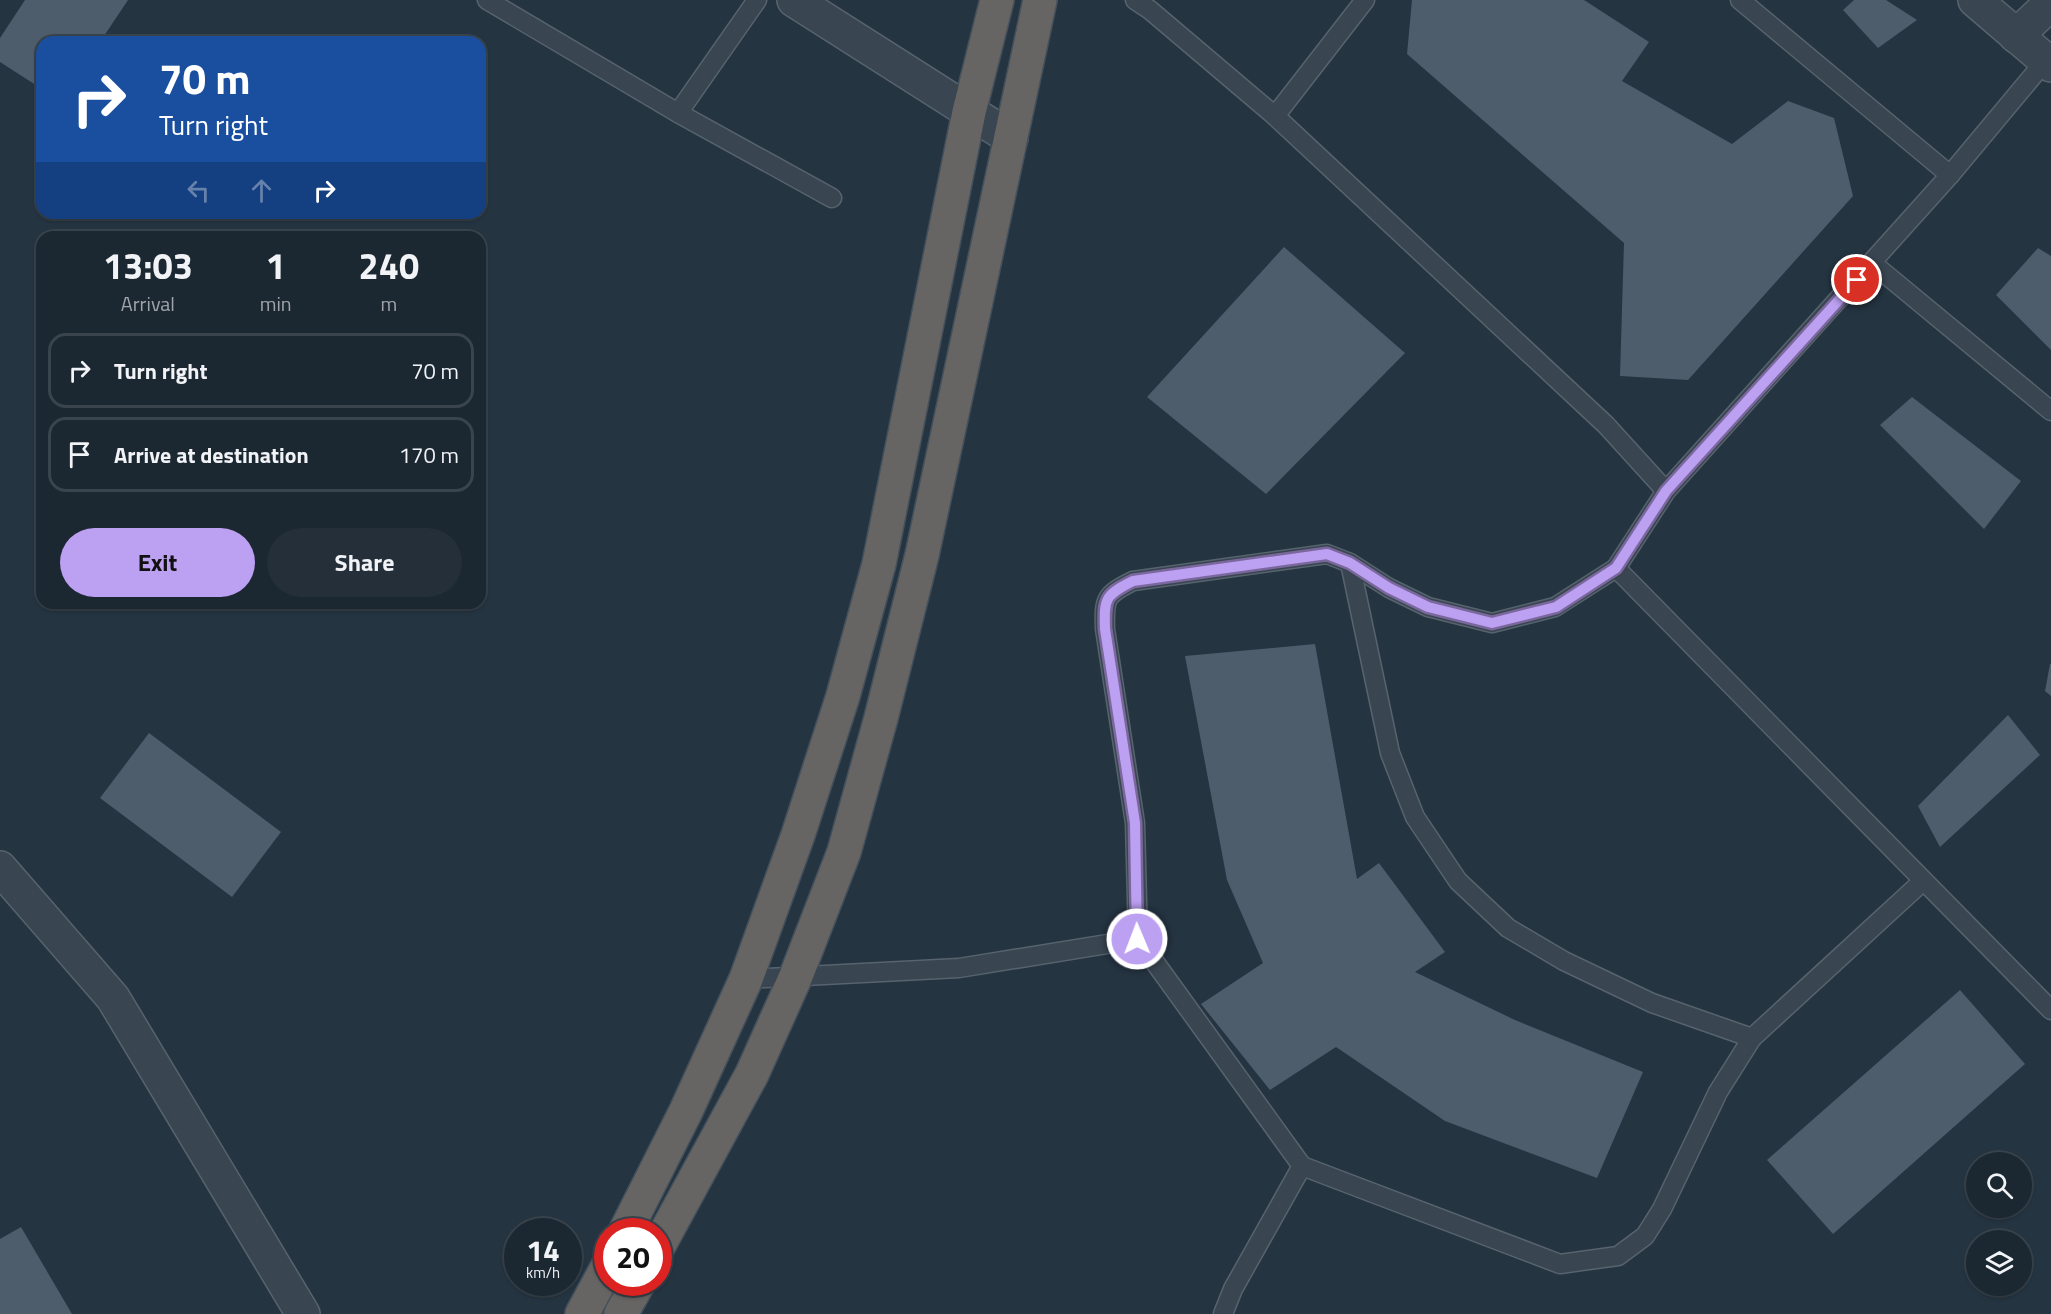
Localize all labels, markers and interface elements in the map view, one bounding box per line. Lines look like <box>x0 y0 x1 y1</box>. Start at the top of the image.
text: 70 m <box>159 46 251 110</box>
icon: right <box>60 60 138 138</box>
text: Turn right <box>159 104 268 145</box>
icon: left <box>182 174 215 207</box>
icon: ahead <box>245 174 278 207</box>
icon: right <box>308 174 341 207</box>
text: 13:03 <box>103 238 193 293</box>
text: 1 <box>266 238 286 293</box>
text: 240 <box>359 238 419 293</box>
pin <box>1831 254 1882 305</box>
icon: arrive <box>1840 263 1873 296</box>
text: Arrival <box>121 288 175 319</box>
text: min <box>260 288 292 319</box>
text: m <box>380 288 397 319</box>
icon: right <box>63 354 96 387</box>
text: Turn right <box>114 354 208 388</box>
text: 70 m <box>411 354 459 388</box>
icon: arrive <box>63 438 96 471</box>
text: Arrive at destination <box>114 438 309 472</box>
text: 170 m <box>399 438 459 472</box>
button: Exit <box>60 528 255 597</box>
button: Share <box>267 528 462 597</box>
position arrow <box>1105 907 1169 971</box>
map controls <box>1966 1152 2032 1296</box>
button: search <box>1966 1152 2032 1218</box>
speed limit sign: 20 <box>594 1218 672 1296</box>
text: 14 <box>526 1227 560 1273</box>
button: layers <box>1966 1230 2032 1296</box>
text: km/h <box>526 1261 560 1284</box>

